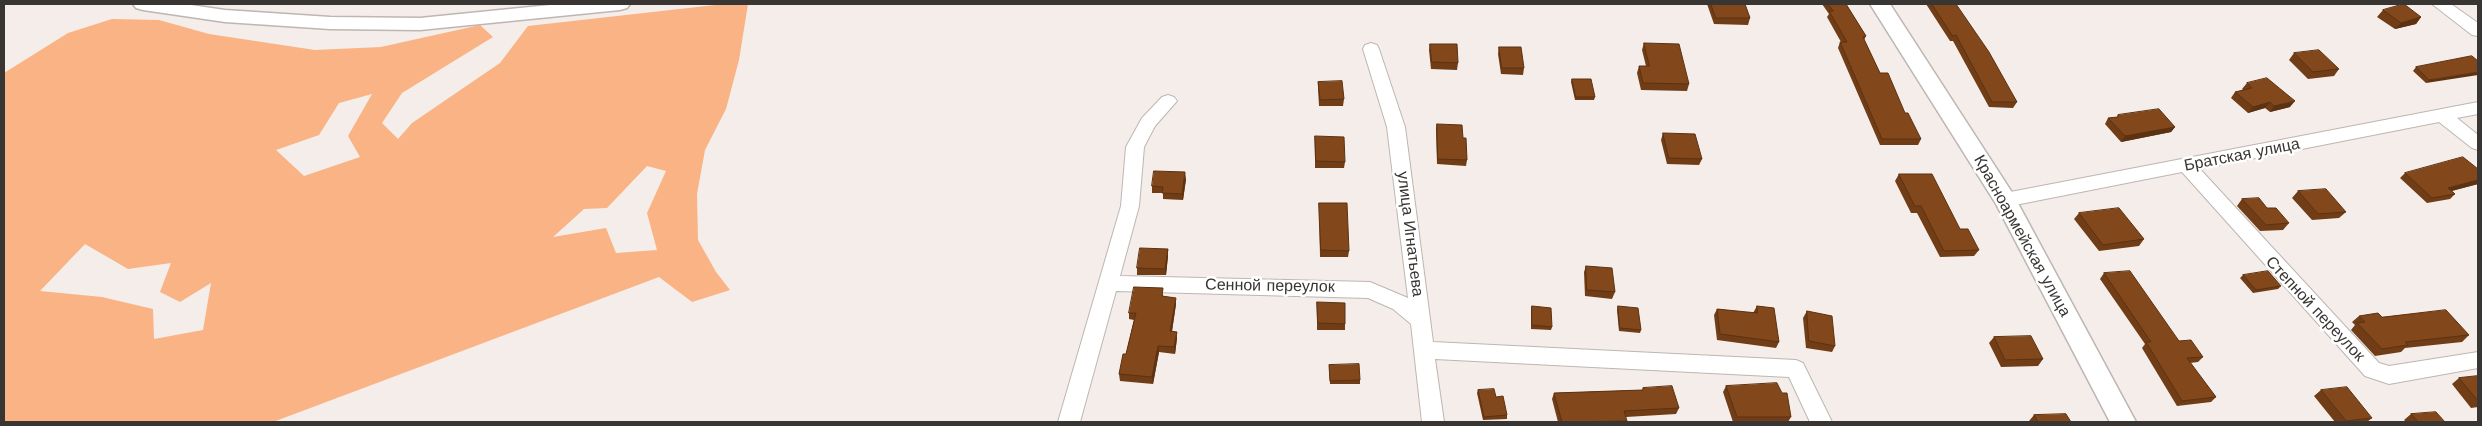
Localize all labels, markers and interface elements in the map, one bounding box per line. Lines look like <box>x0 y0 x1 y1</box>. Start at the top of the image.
street label: Братская улица <box>2183 134 2301 176</box>
street label: Красноармейская улица <box>1970 152 2074 320</box>
street label: улица Игнатьева <box>1393 170 1427 298</box>
street label: Степной переулок <box>2261 252 2369 366</box>
street label: Сенной переулок <box>1205 275 1335 297</box>

